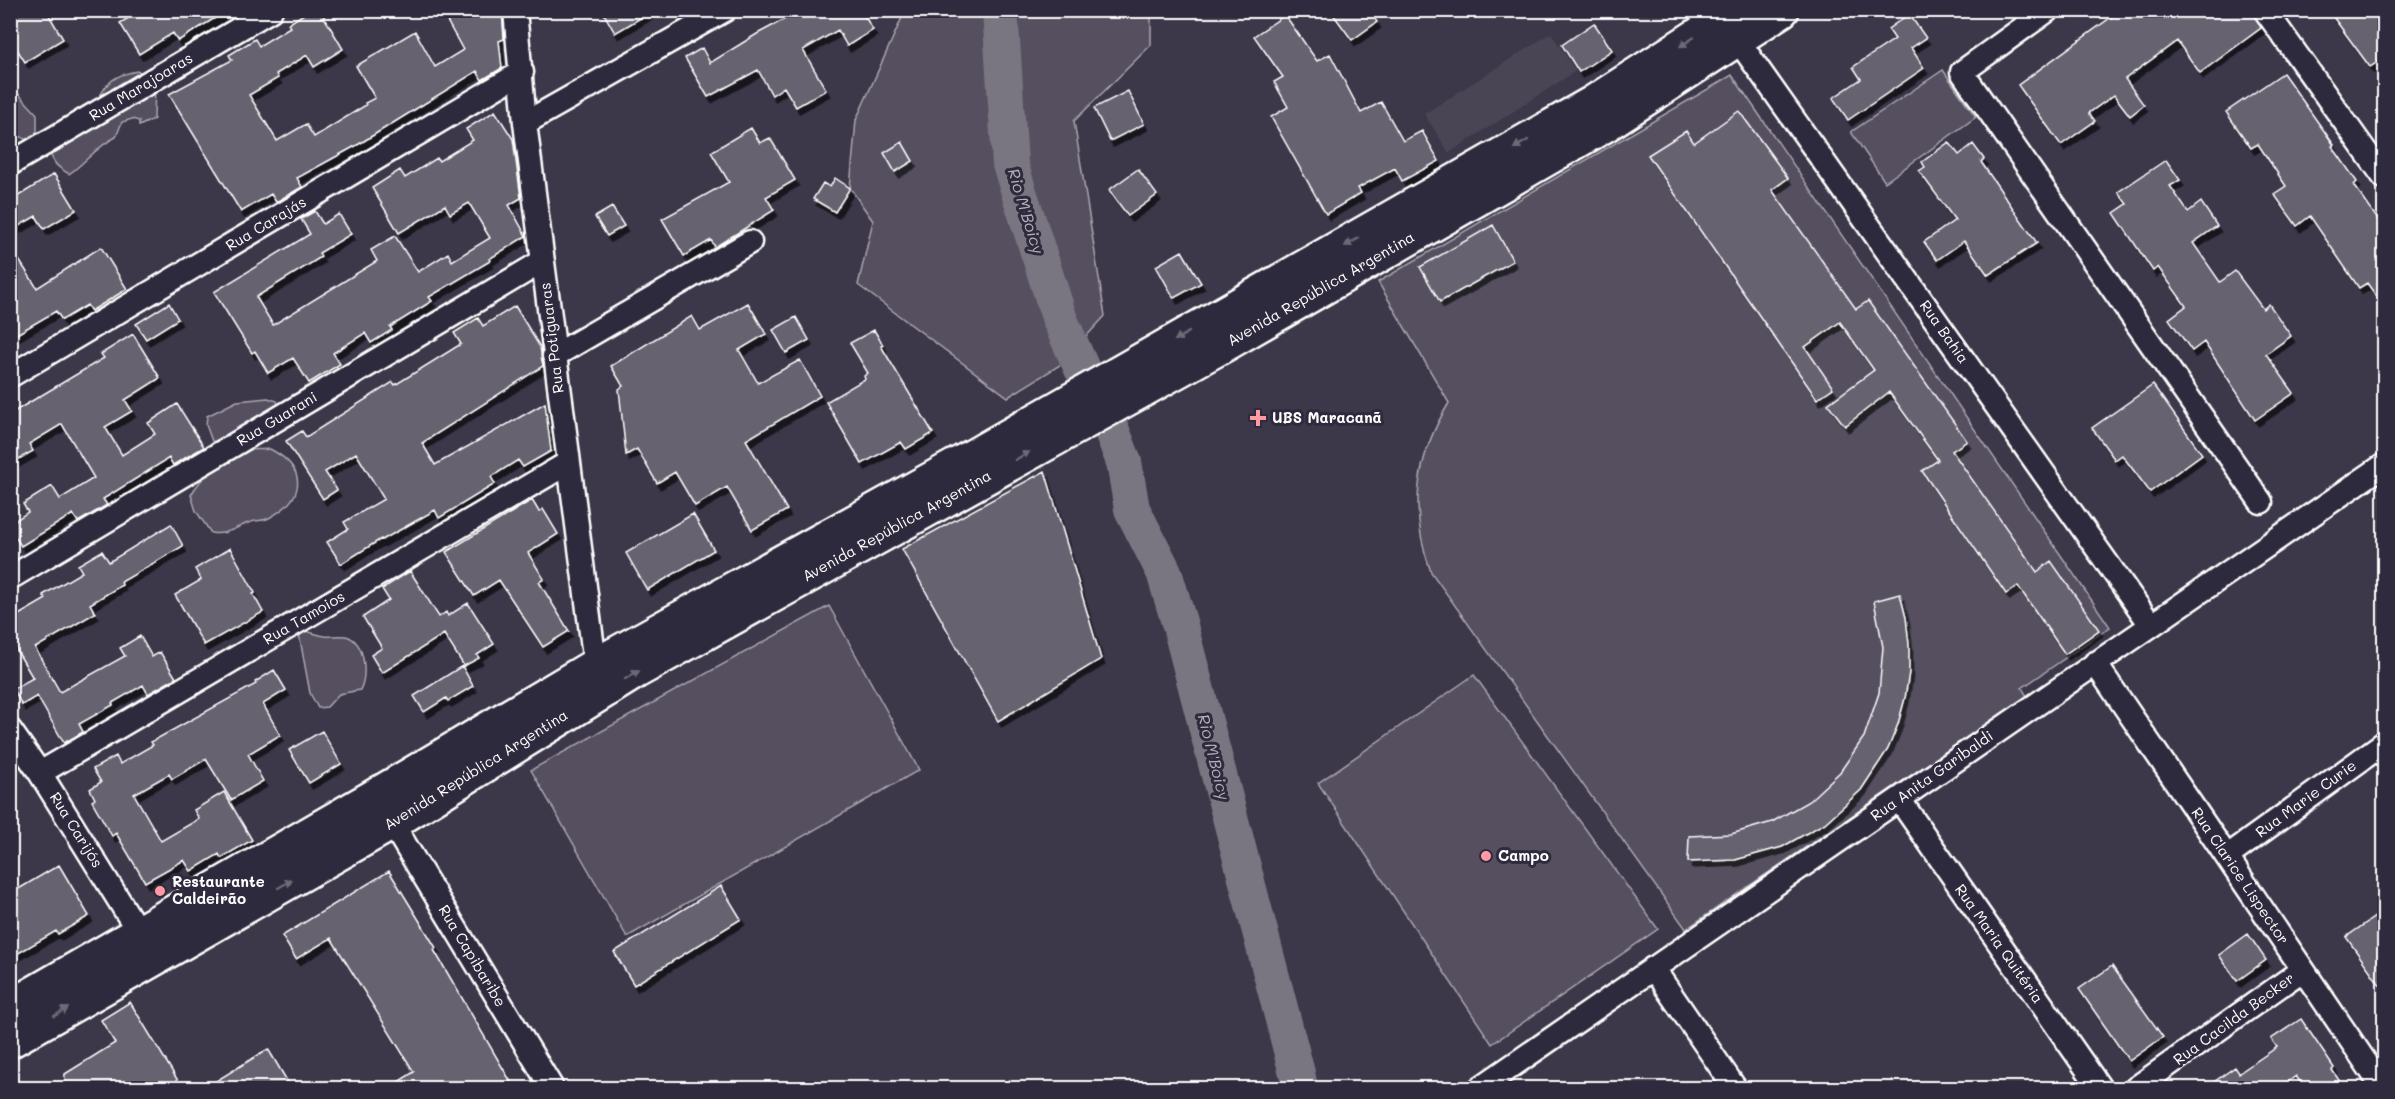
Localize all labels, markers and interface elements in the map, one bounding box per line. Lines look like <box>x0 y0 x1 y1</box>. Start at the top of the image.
one-way arrow <box>1679 36 1695 47</box>
street label: Rua Marajoaras <box>85 47 196 125</box>
one-way arrow <box>1513 139 1529 150</box>
water label: Rio M'Boicy <box>1004 166 1050 257</box>
street label: Rua Carajás <box>222 191 309 255</box>
street label: Avenida República Argentina <box>1223 226 1418 350</box>
one-way arrow <box>1344 236 1360 247</box>
street label: Rua Potiguaras <box>534 281 568 395</box>
street label: Rua Bahia <box>1916 296 1974 367</box>
one-way arrow <box>1174 331 1190 342</box>
street label: Rua Guarani <box>233 386 320 450</box>
place label: UBS Maracanã <box>1272 407 1382 427</box>
marker: UBS Maracanã <box>1249 409 1267 427</box>
one-way arrow <box>1014 451 1031 461</box>
street label: Avenida República Argentina <box>799 465 994 585</box>
street label: Rua Tamoios <box>259 586 348 649</box>
one-way arrow <box>624 669 640 680</box>
street label: Avenida República Argentina <box>380 704 571 834</box>
water label: Rio M'Boicy <box>1194 712 1235 803</box>
street label: Rua Anita Garibaldi <box>1866 725 1997 825</box>
street label: Rua Marie Curie <box>2251 755 2360 841</box>
street label: Rua Carijós <box>46 788 108 871</box>
street label: Rua Clarice Lispector <box>2188 803 2294 948</box>
place label: Campo <box>1498 845 1549 865</box>
marker: Campo <box>1479 849 1493 863</box>
place label: Restaurante Caldeirão <box>172 871 265 908</box>
one-way arrow <box>277 879 294 889</box>
street label: Rua Maria Quitéria <box>1951 880 2049 1007</box>
marker: Restaurante Caldeirão <box>153 884 167 898</box>
street label: Rua Capibaribe <box>434 901 511 1010</box>
street label: Rua Cacilda Becker <box>2169 967 2298 1069</box>
one-way arrow <box>53 1006 69 1017</box>

